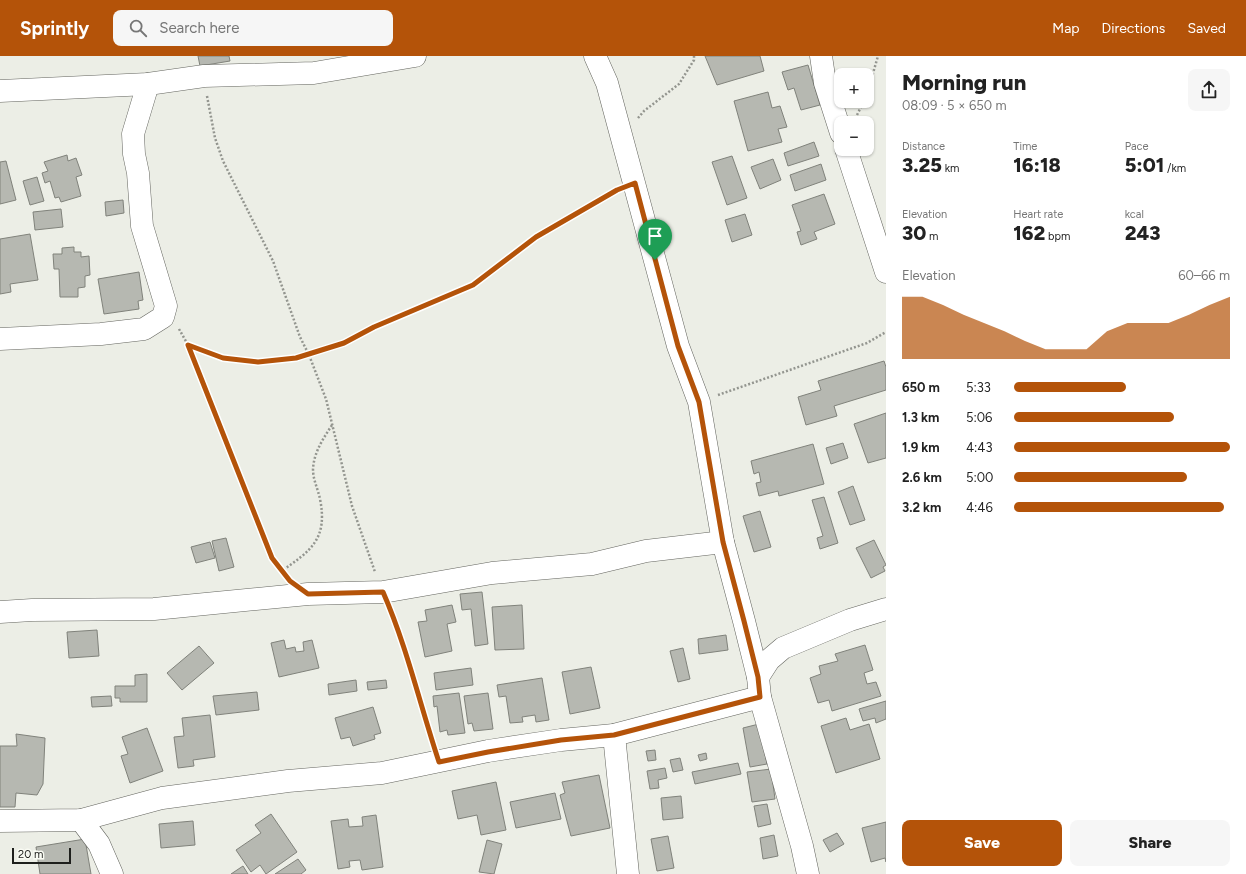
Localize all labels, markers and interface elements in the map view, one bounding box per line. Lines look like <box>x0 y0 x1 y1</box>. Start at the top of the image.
search box <box>113 10 393 46</box>
text: Sprintly <box>20 17 89 40</box>
icon: search <box>127 17 149 39</box>
text: Search here <box>159 19 239 37</box>
text: Map <box>1052 20 1080 37</box>
text: Directions <box>1102 20 1165 37</box>
text: Saved <box>1187 20 1226 37</box>
map controls <box>834 68 874 156</box>
button: + <box>834 68 874 108</box>
text: Morning run <box>902 69 1026 96</box>
button: share <box>1188 69 1230 111</box>
text: 08:09 · 5 × 650 m <box>902 98 1006 113</box>
button: − <box>834 116 874 156</box>
text: Distance <box>902 140 945 153</box>
text: Time <box>1013 140 1037 153</box>
text: Pace <box>1125 140 1148 153</box>
text: 3.25 <box>902 153 942 177</box>
text: 16:18 <box>1013 153 1061 177</box>
text: 5:01 <box>1125 153 1164 177</box>
text: km <box>942 162 959 175</box>
text: /km <box>1164 162 1186 175</box>
text: Elevation <box>902 208 947 221</box>
text: Heart rate <box>1013 208 1063 221</box>
text: kcal <box>1125 208 1144 221</box>
pin <box>638 219 672 260</box>
text: 30 <box>902 221 926 245</box>
text: 162 <box>1013 221 1045 245</box>
text: 243 <box>1125 221 1160 245</box>
icon: arrive <box>644 225 666 247</box>
text: m <box>926 230 938 243</box>
text: bpm <box>1045 230 1070 243</box>
text: Elevation <box>902 268 955 283</box>
text: 60–66 m <box>1178 268 1230 283</box>
text: 650 m <box>902 380 940 395</box>
text: 5:33 <box>966 380 991 395</box>
text: 1.3 km <box>902 410 939 425</box>
text: 5:06 <box>966 410 992 425</box>
text: 1.9 km <box>902 440 940 455</box>
text: 4:43 <box>966 440 993 455</box>
text: 2.6 km <box>902 470 942 485</box>
text: 5:00 <box>966 470 993 485</box>
text: 3.2 km <box>902 500 941 515</box>
text: 4:46 <box>966 500 993 515</box>
button: Save <box>902 820 1062 866</box>
button: Share <box>1070 820 1230 866</box>
scale bar <box>12 846 71 865</box>
text: 20 m <box>18 848 43 861</box>

